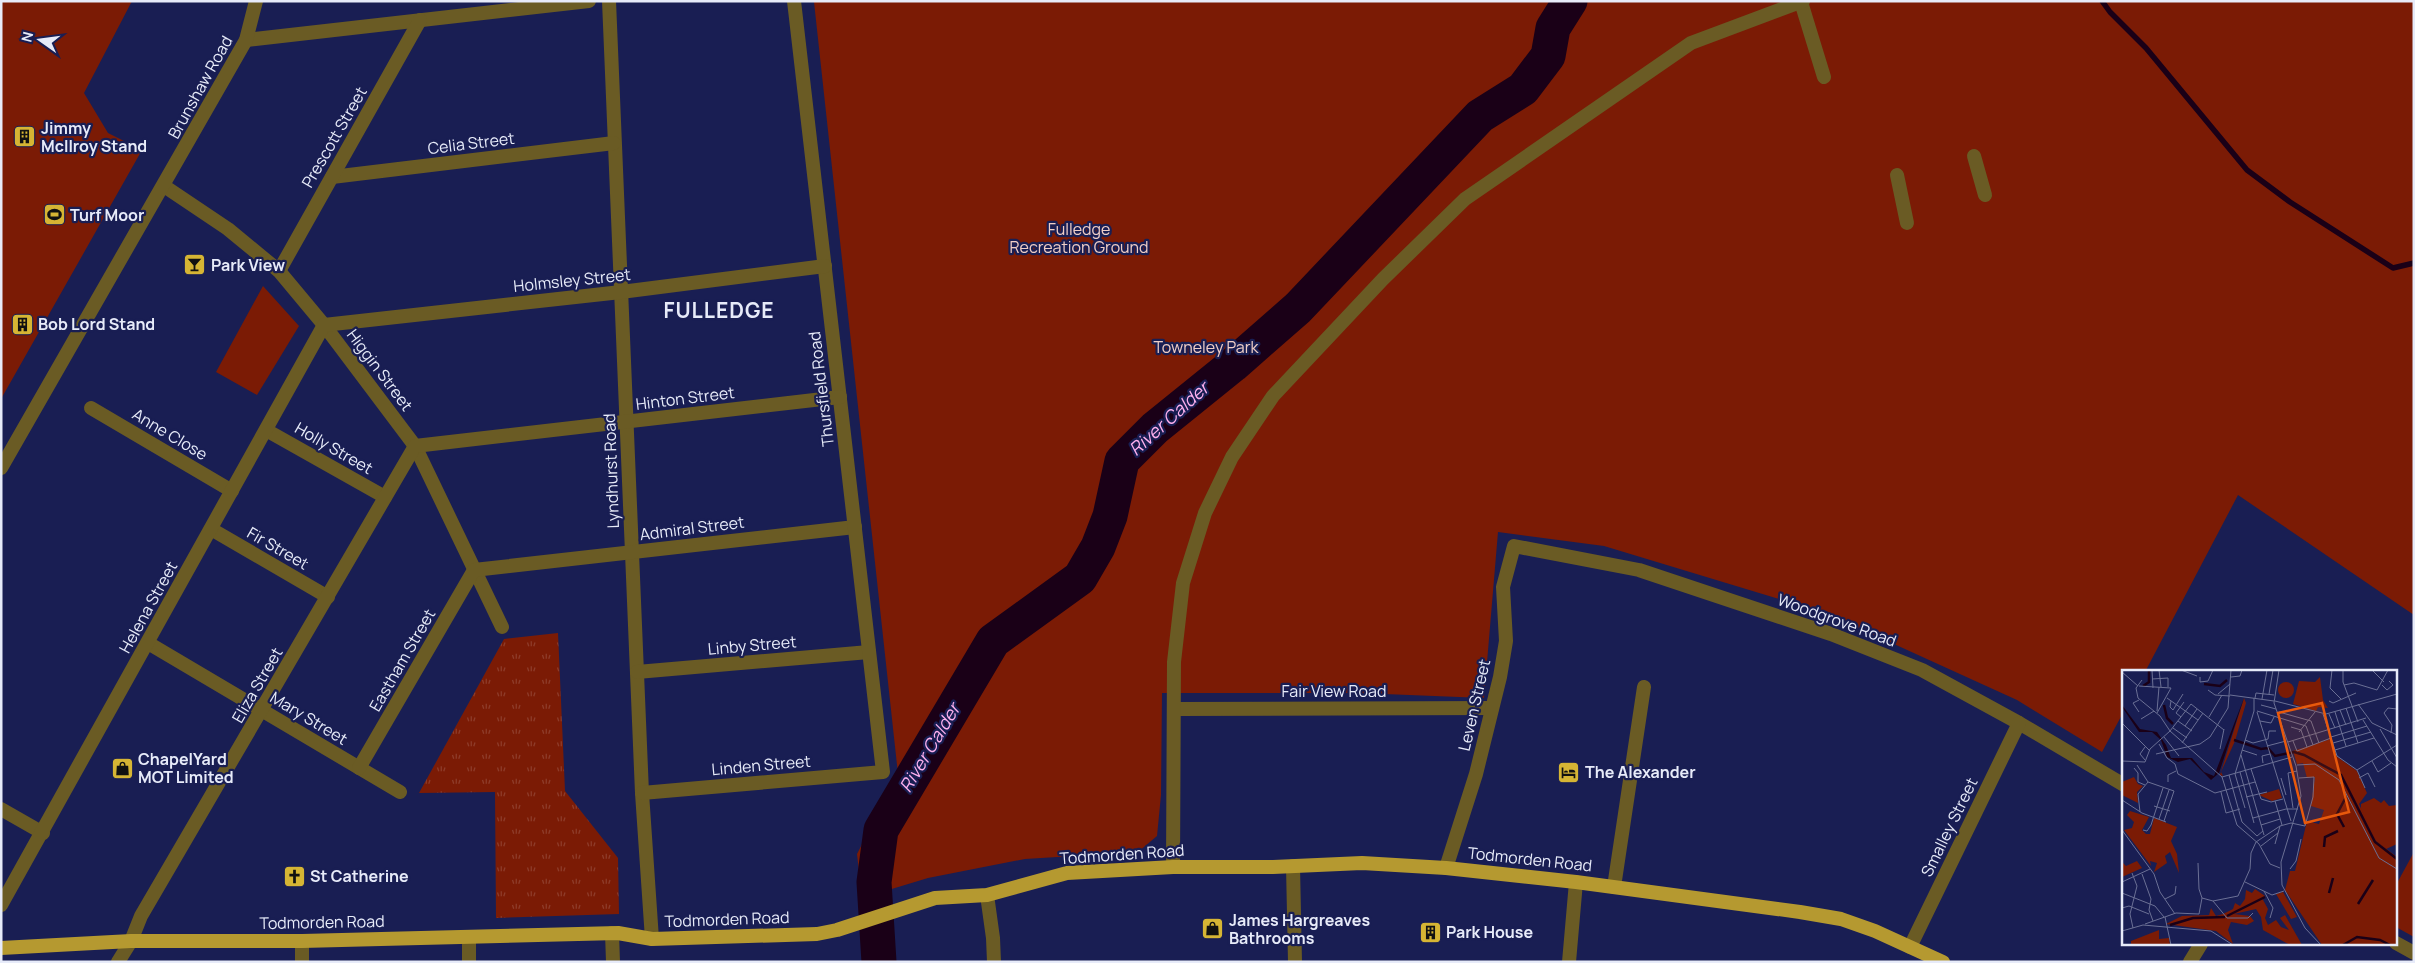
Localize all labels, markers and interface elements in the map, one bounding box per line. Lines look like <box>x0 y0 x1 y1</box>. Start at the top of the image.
north arrow <box>15 15 65 65</box>
text: N <box>16 30 37 44</box>
street label: Brunshaw Road <box>163 32 237 142</box>
street label: Prescott Street <box>296 82 372 192</box>
place label: Jimmy McIlroy Stand <box>41 117 147 157</box>
building icon: Jimmy McIlroy Stand <box>13 125 37 149</box>
street label: Celia Street <box>426 127 516 159</box>
sports icon: Turf Moor <box>42 203 66 227</box>
place label: Turf Moor <box>70 204 144 226</box>
park label: Fulledge Recreation Ground <box>1009 218 1149 258</box>
bar icon: Park View <box>183 253 207 277</box>
place label: Park View <box>211 254 285 276</box>
street label: Holmsley Street <box>512 263 632 297</box>
district label: FULLEDGE <box>663 296 775 324</box>
building icon: Bob Lord Stand <box>10 312 34 336</box>
place label: Bob Lord Stand <box>38 313 155 335</box>
street label: Higgin Street <box>342 325 418 415</box>
street label: Thursfield Road <box>803 330 839 448</box>
park label: Towneley Park <box>1154 336 1260 358</box>
water label: River Calder <box>1123 374 1215 461</box>
street label: Hinton Street <box>634 381 736 415</box>
street label: Anne Close <box>128 403 212 465</box>
street label: Lyndhurst Road <box>598 413 624 529</box>
street label: Holly Street <box>291 417 377 479</box>
street label: Admiral Street <box>638 511 746 545</box>
street label: Fir Street <box>243 522 313 574</box>
street label: Helena Street <box>114 557 182 657</box>
street label: Woodgrove Road <box>1775 588 1899 652</box>
street label: Eastham Street <box>364 605 440 715</box>
street label: Linby Street <box>707 630 797 660</box>
street label: Eliza Street <box>227 643 287 727</box>
street label: Leven Street <box>1453 657 1495 753</box>
inset map <box>2122 670 2398 946</box>
street label: Fair View Road <box>1282 680 1386 702</box>
street label: Mary Street <box>266 686 352 750</box>
water label: River Calder <box>893 696 966 796</box>
place label: ChapelYard MOT Limited <box>138 748 234 788</box>
street label: Linden Street <box>710 750 812 780</box>
shop icon: ChapelYard MOT Limited <box>110 756 134 780</box>
hotel icon: The Alexander <box>1557 760 1581 784</box>
place label: The Alexander <box>1585 761 1696 783</box>
street label: Smalley Street <box>1916 774 1982 880</box>
street label: Todmorden Road <box>1059 839 1185 869</box>
street label: Todmorden Road <box>1467 842 1593 876</box>
church icon: St Catherine <box>282 864 306 888</box>
place label: St Catherine <box>310 865 409 887</box>
street label: Todmorden Road <box>664 906 790 932</box>
place label: James Hargreaves Bathrooms <box>1229 909 1370 949</box>
street label: Todmorden Road <box>259 910 385 934</box>
shop icon: James Hargreaves Bathrooms <box>1201 917 1225 941</box>
building icon: Park House <box>1418 920 1442 944</box>
place label: Park House <box>1446 921 1534 943</box>

